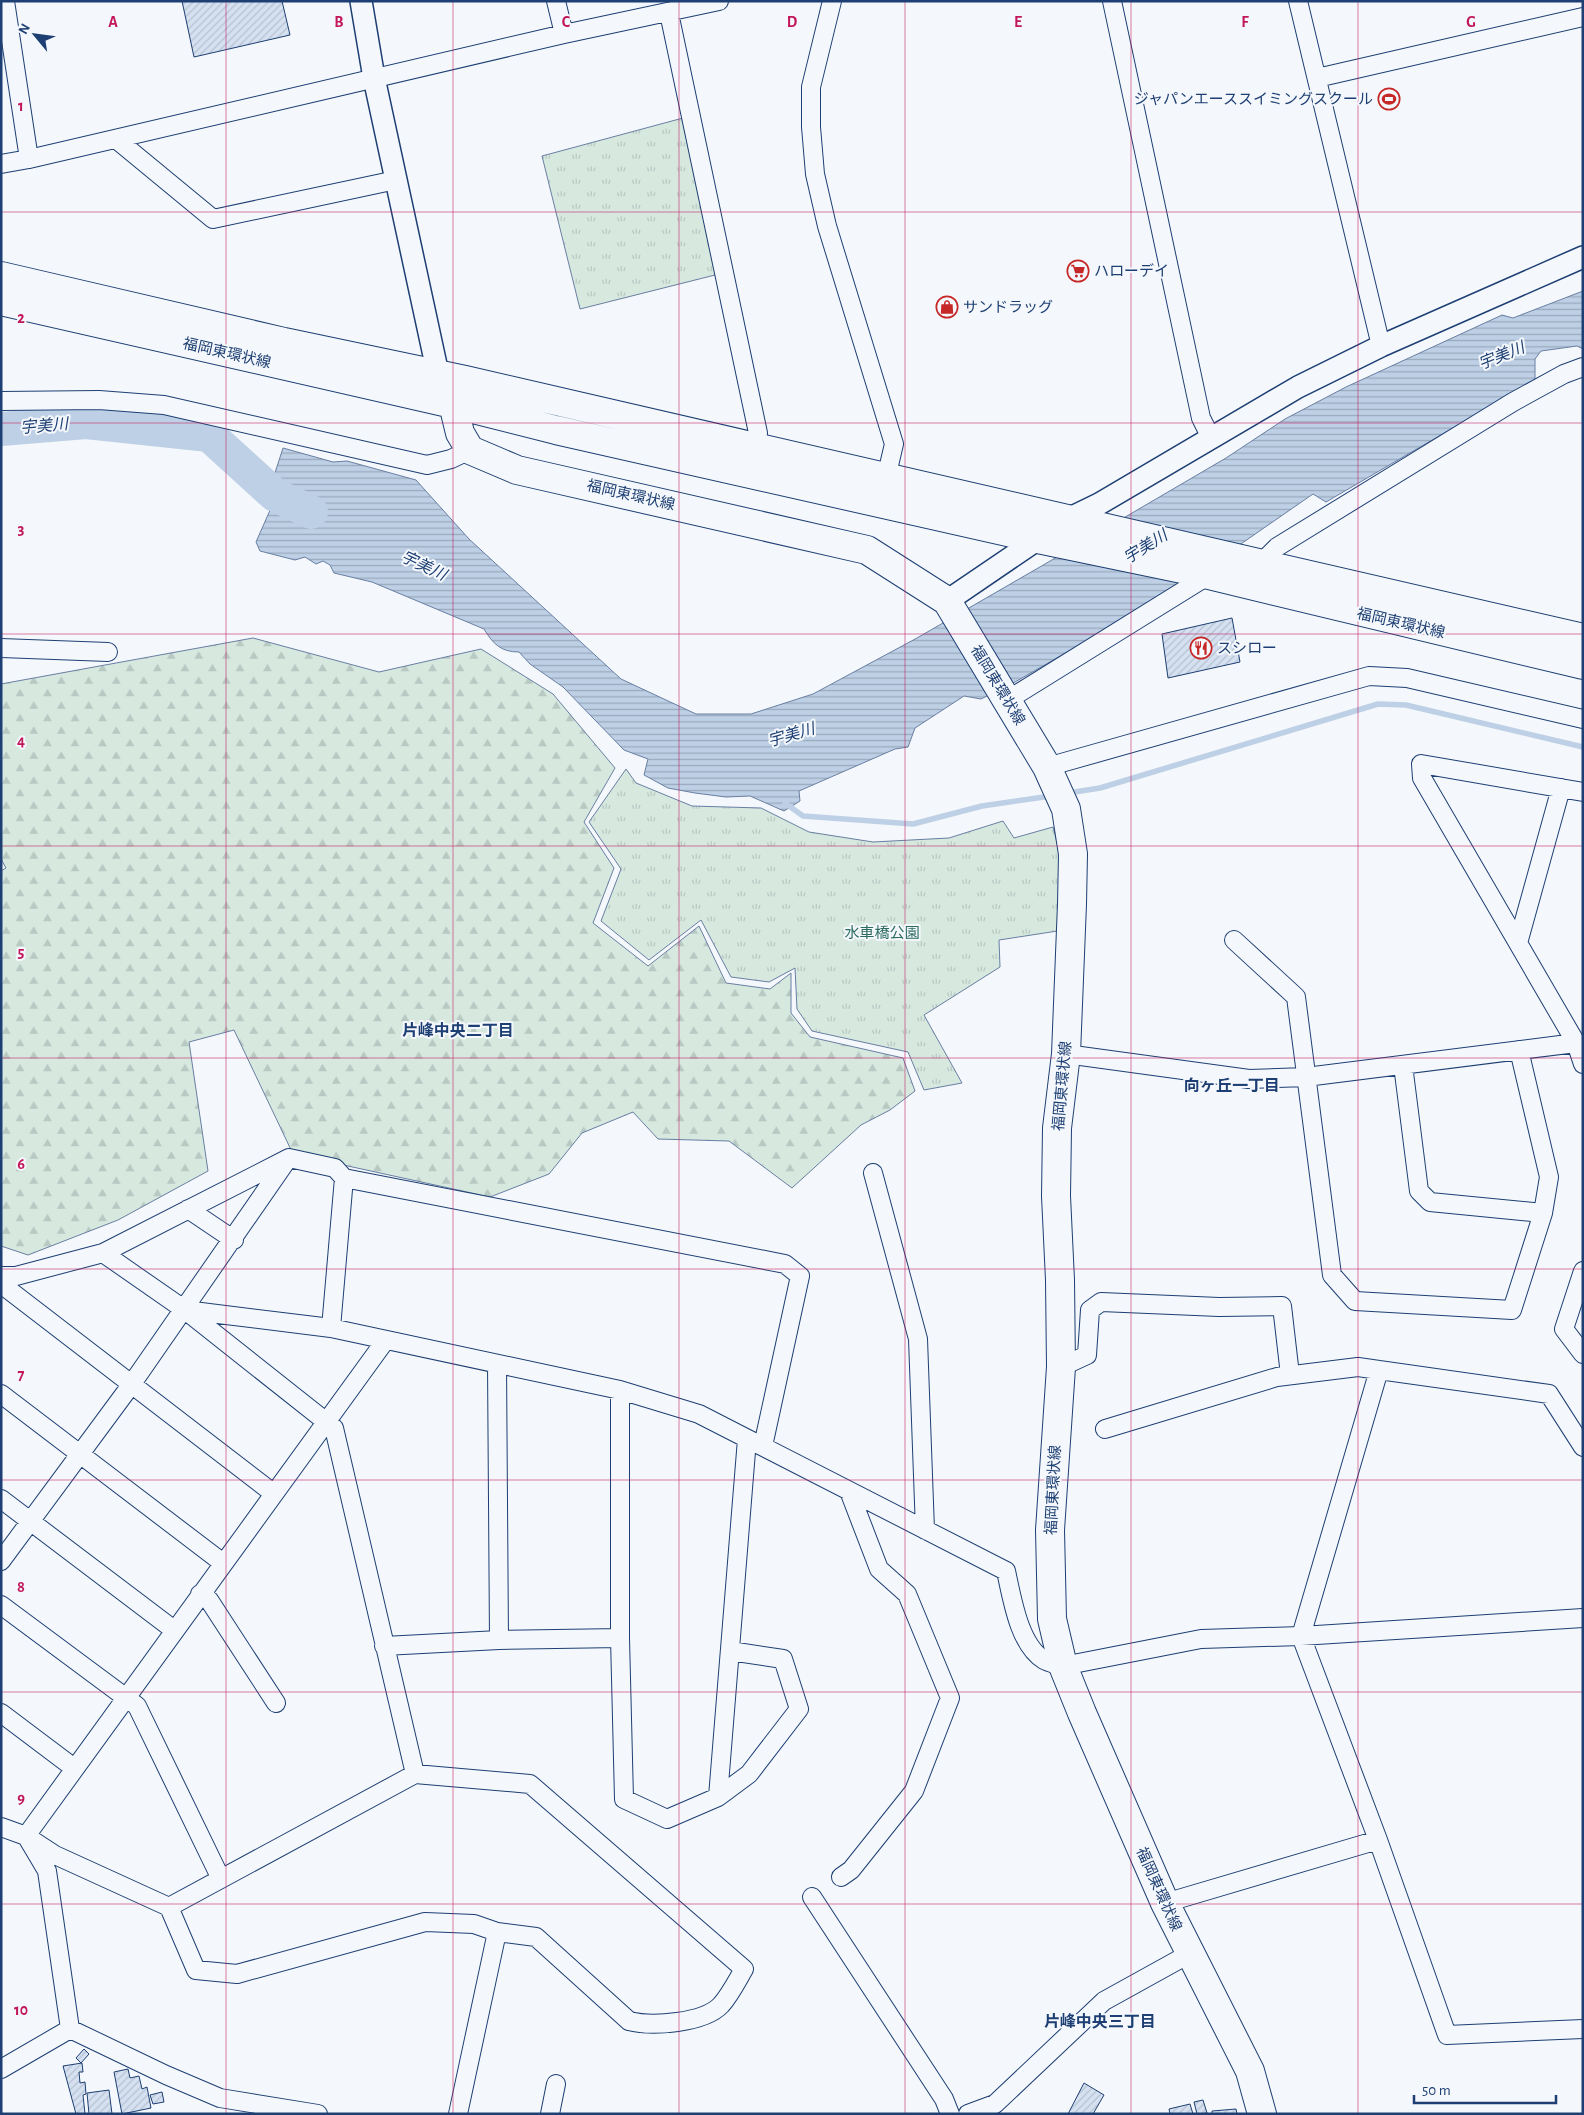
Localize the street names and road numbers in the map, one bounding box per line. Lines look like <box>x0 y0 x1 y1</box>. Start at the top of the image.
street label: 福岡東環状線 <box>181 334 273 371</box>
street label: 福岡東環状線 <box>585 476 677 513</box>
street label: 福岡東環状線 <box>1355 604 1447 641</box>
street label: 福岡東環状線 <box>968 642 1029 728</box>
street label: 福岡東環状線 <box>1049 1040 1074 1132</box>
street label: 福岡東環状線 <box>1042 1445 1063 1535</box>
street label: 福岡東環状線 <box>1133 1844 1186 1933</box>

